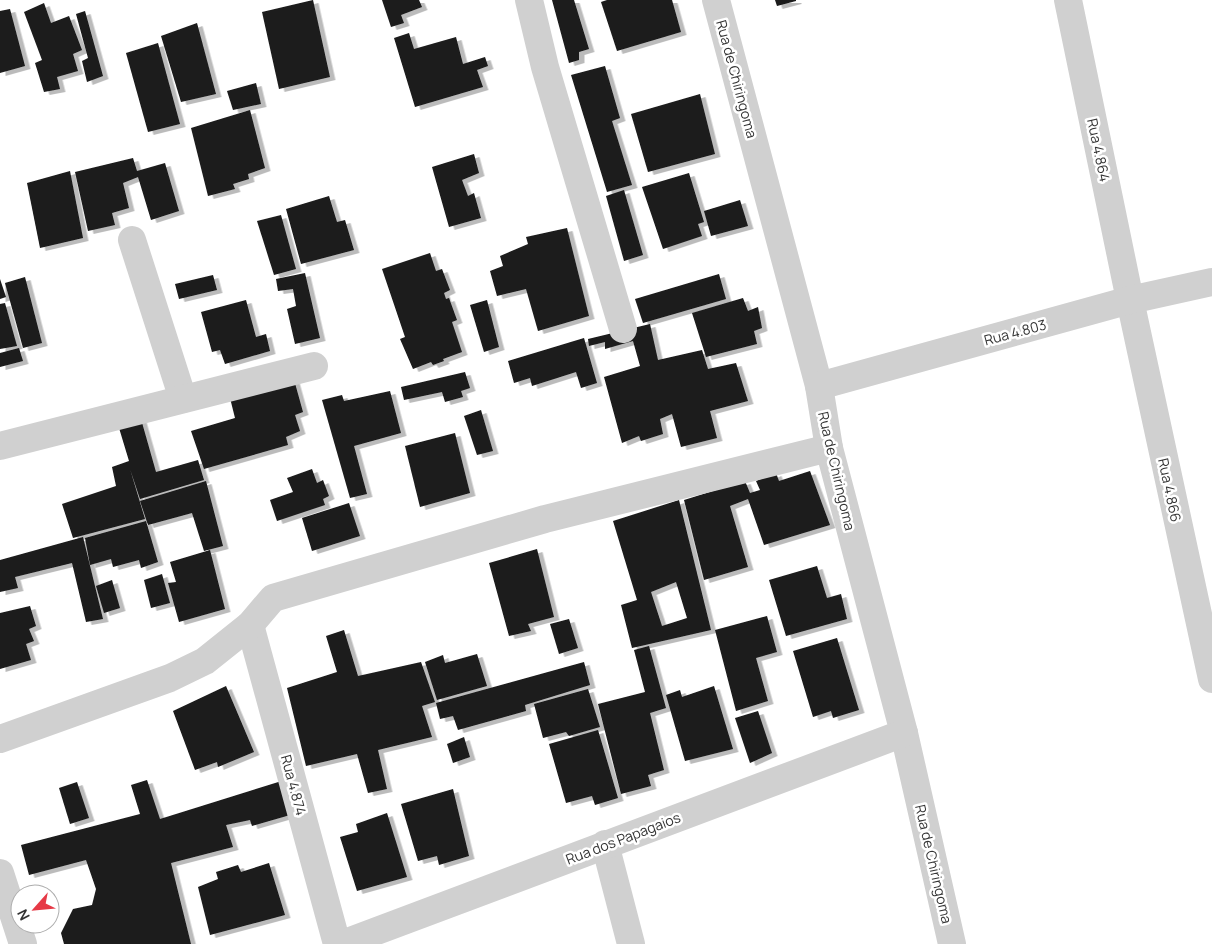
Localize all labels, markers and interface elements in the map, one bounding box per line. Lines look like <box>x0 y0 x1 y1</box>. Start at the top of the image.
street label: Rua de Chiringoma <box>712 18 762 140</box>
street label: Rua 4.864 <box>1083 117 1115 183</box>
street label: Rua 4.803 <box>982 315 1048 349</box>
street label: Rua de Chiringoma <box>814 410 860 532</box>
street label: Rua 4.866 <box>1154 456 1186 524</box>
street label: Rua 4.874 <box>277 753 311 817</box>
street label: Rua de Chiringoma <box>911 803 957 925</box>
street label: Rua dos Papagaios <box>563 807 683 869</box>
north arrow <box>10 884 60 934</box>
text: N <box>12 906 34 924</box>

